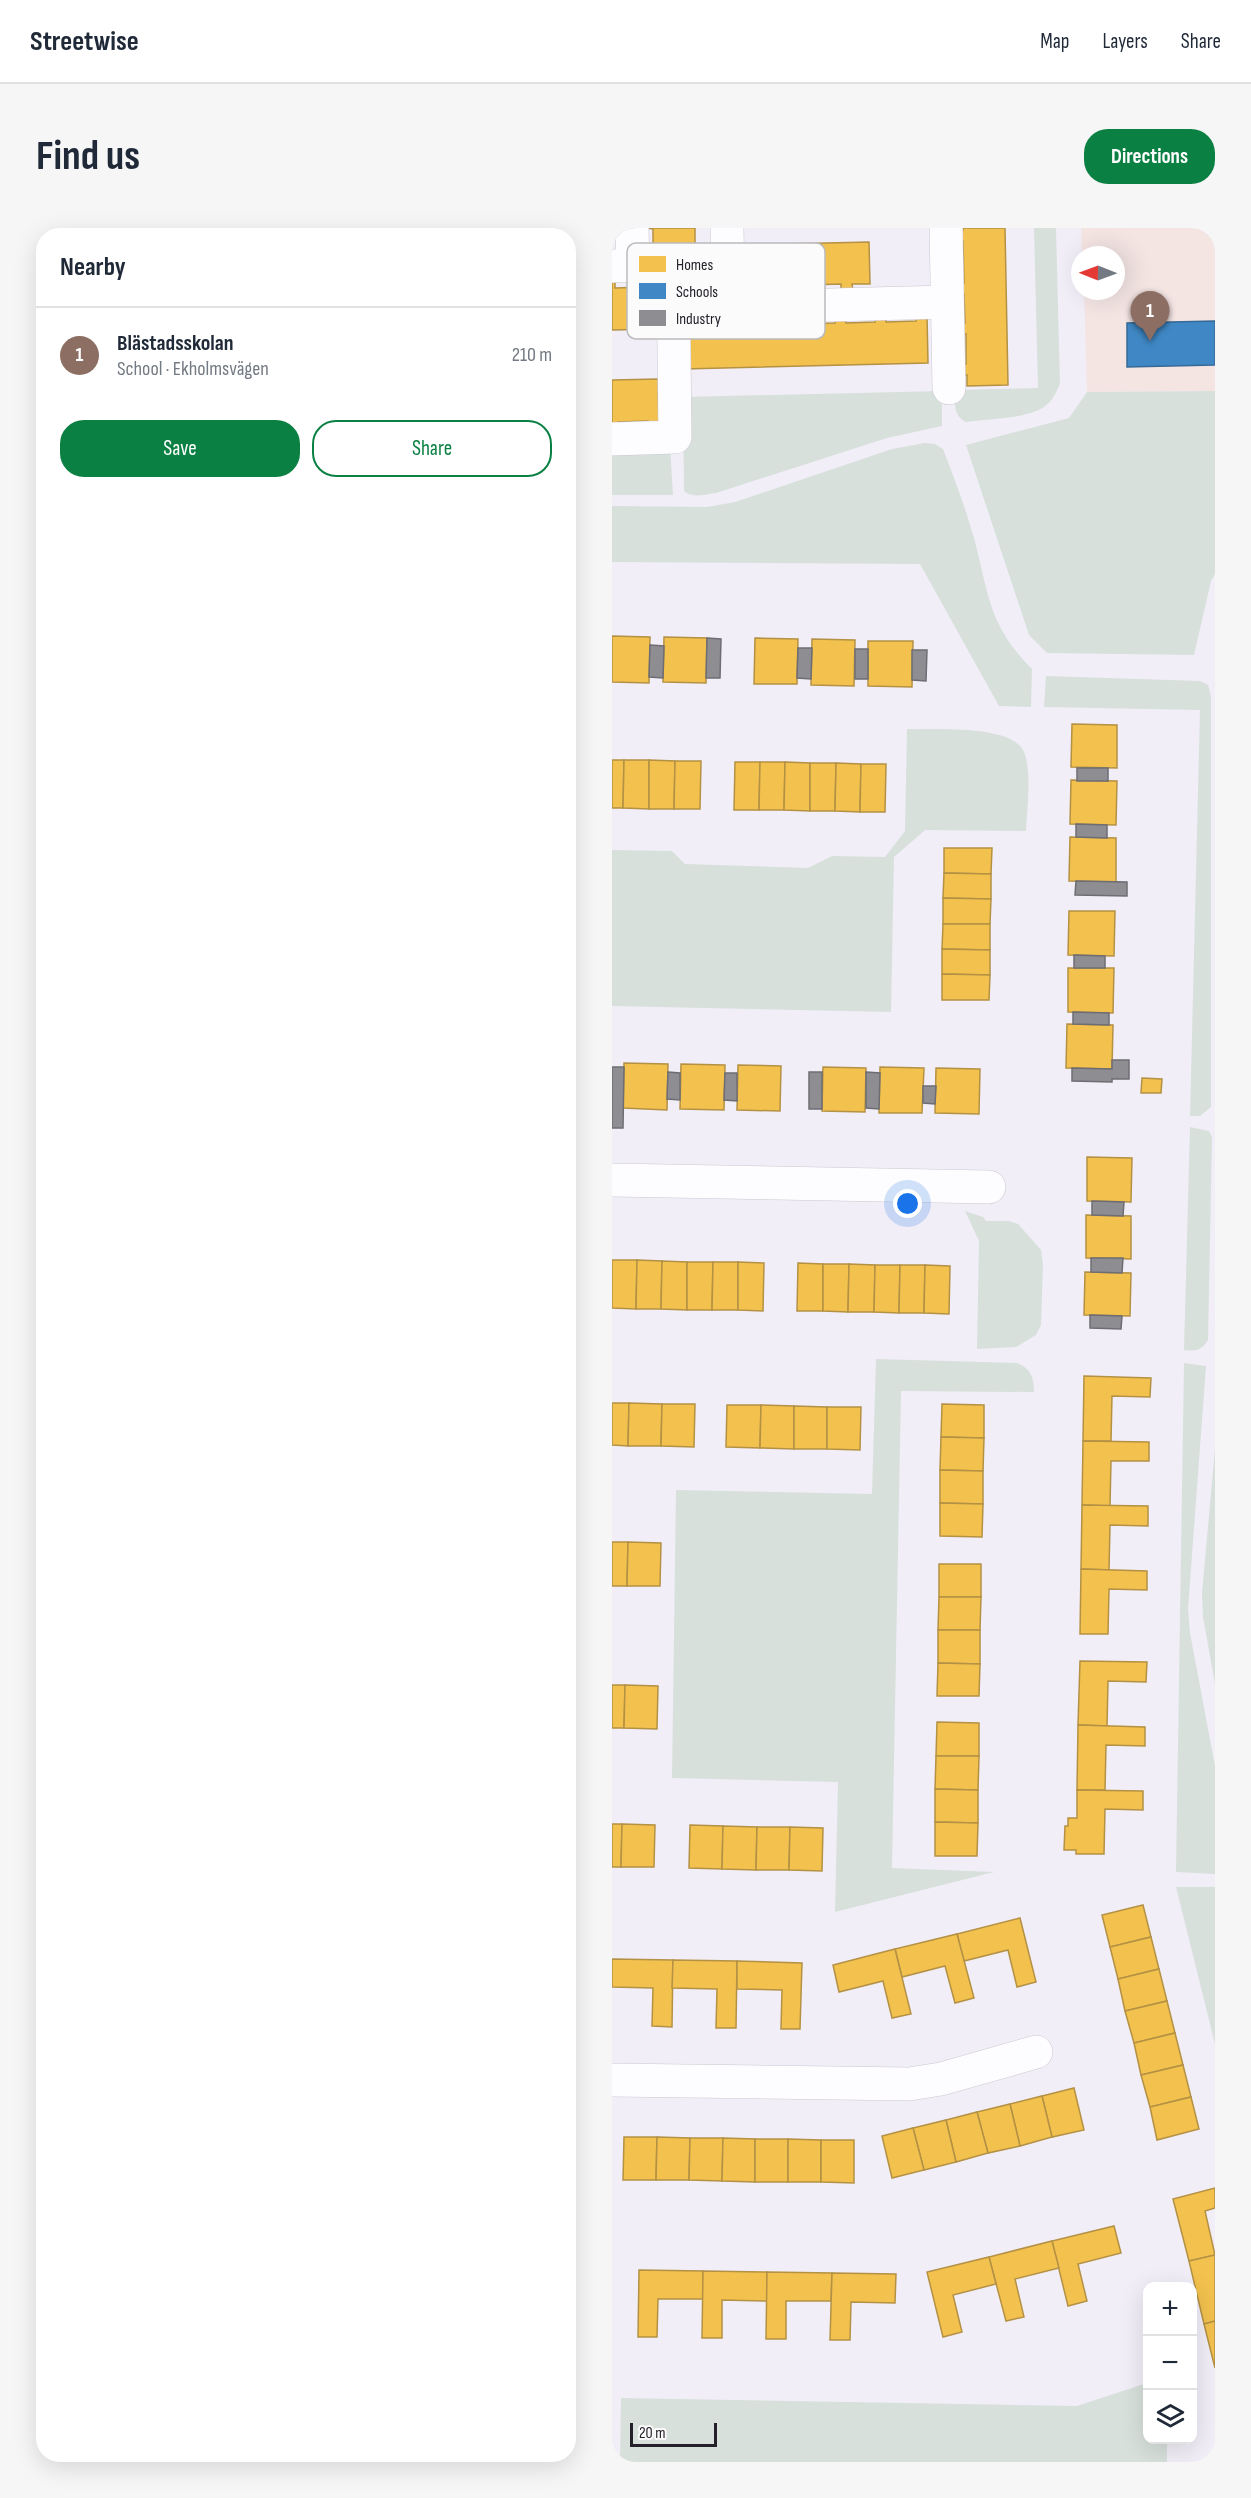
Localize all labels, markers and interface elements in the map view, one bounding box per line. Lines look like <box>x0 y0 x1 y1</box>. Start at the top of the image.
text: Streetwise <box>30 25 139 58</box>
text: Map <box>1040 29 1069 54</box>
text: Layers <box>1102 29 1148 54</box>
text: Share <box>1181 29 1221 54</box>
button: Directions <box>1084 129 1215 184</box>
text: Find us <box>36 131 140 182</box>
legend <box>627 243 825 339</box>
north arrow <box>1071 246 1125 300</box>
text: Nearby <box>60 252 126 283</box>
text: Homes <box>676 256 713 275</box>
text: Schools <box>676 283 718 302</box>
pin: 1 <box>1130 291 1170 341</box>
text: Industry <box>676 310 721 329</box>
text: Blästadsskolan <box>117 330 234 357</box>
text: 1 <box>76 343 83 367</box>
text: 210 m <box>512 343 552 367</box>
text: School · Ekholmsvägen <box>117 357 269 381</box>
button: Save <box>60 420 300 477</box>
button: Share <box>312 420 552 477</box>
your location <box>893 1189 922 1218</box>
map controls <box>1143 2282 1197 2444</box>
button: + <box>1143 2282 1197 2336</box>
button: − <box>1143 2336 1197 2390</box>
button: layers <box>1143 2390 1197 2444</box>
scale bar <box>630 2420 717 2448</box>
text: 20 m <box>639 2424 666 2443</box>

